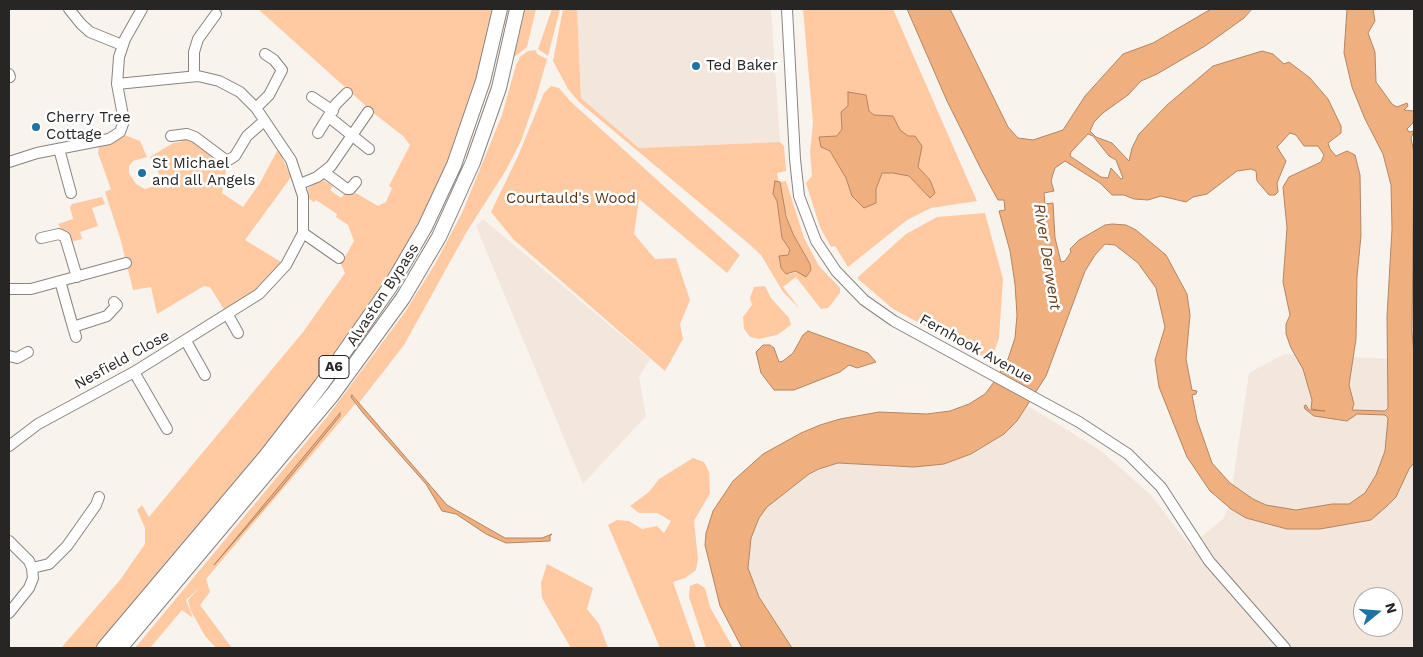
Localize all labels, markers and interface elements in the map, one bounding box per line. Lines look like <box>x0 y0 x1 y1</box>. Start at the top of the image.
place label: Ted Baker <box>706 57 778 75</box>
marker: Ted Baker <box>690 60 702 72</box>
place label: Cherry Tree Cottage <box>46 109 131 144</box>
marker: Cherry Tree Cottage <box>30 121 42 133</box>
place label: St Michael and all Angels <box>152 155 255 190</box>
marker: St Michael and all Angels <box>136 167 148 179</box>
park label: Courtauld's Wood <box>506 190 636 208</box>
water label: River Derwent <box>1029 202 1065 312</box>
street label: Alvaston Bypass <box>343 240 423 350</box>
street label: Fernhook Avenue <box>916 311 1036 387</box>
street label: Nesfield Close <box>71 327 173 393</box>
road number: A6 <box>319 356 349 378</box>
north arrow <box>1353 587 1403 637</box>
text: N <box>1382 601 1401 615</box>

